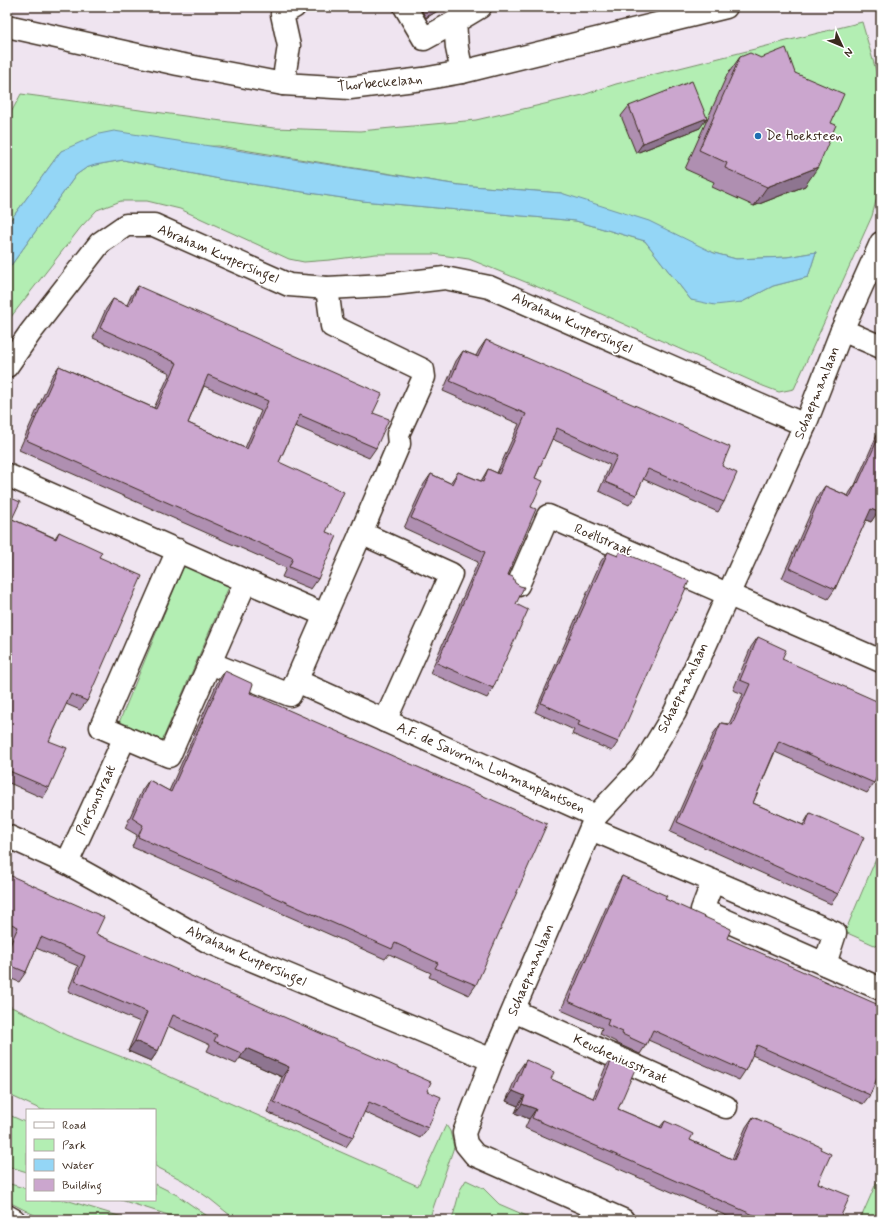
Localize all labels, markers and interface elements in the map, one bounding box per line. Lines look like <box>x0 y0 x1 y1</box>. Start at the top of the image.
north arrow <box>822 26 862 66</box>
text: N <box>841 45 856 60</box>
street label: Thorbeckelaan <box>337 70 423 96</box>
place label: De Hoeksteen <box>766 127 843 145</box>
marker: De Hoeksteen <box>753 131 763 141</box>
street label: Abraham Kuypersingel <box>154 220 282 290</box>
street label: Abraham Kuypersingel <box>508 288 635 360</box>
street label: Schaepmanlaan <box>790 344 844 442</box>
street label: Roëllstraat <box>571 520 635 560</box>
street label: Schaepmanlaan <box>653 640 713 736</box>
street label: A.F. de Savornin Lohmanplantsoen <box>394 718 588 818</box>
street label: Piersonstraat <box>72 762 120 838</box>
street label: Abraham Kuypersingel <box>182 921 309 993</box>
street label: Schaepmanlaan <box>503 921 559 1019</box>
street label: Keucheniusstraat <box>570 1030 670 1088</box>
legend <box>26 1109 156 1201</box>
text: Road <box>62 1118 86 1134</box>
text: Park <box>62 1138 86 1154</box>
text: Water <box>62 1158 94 1174</box>
text: Building <box>62 1178 102 1195</box>

